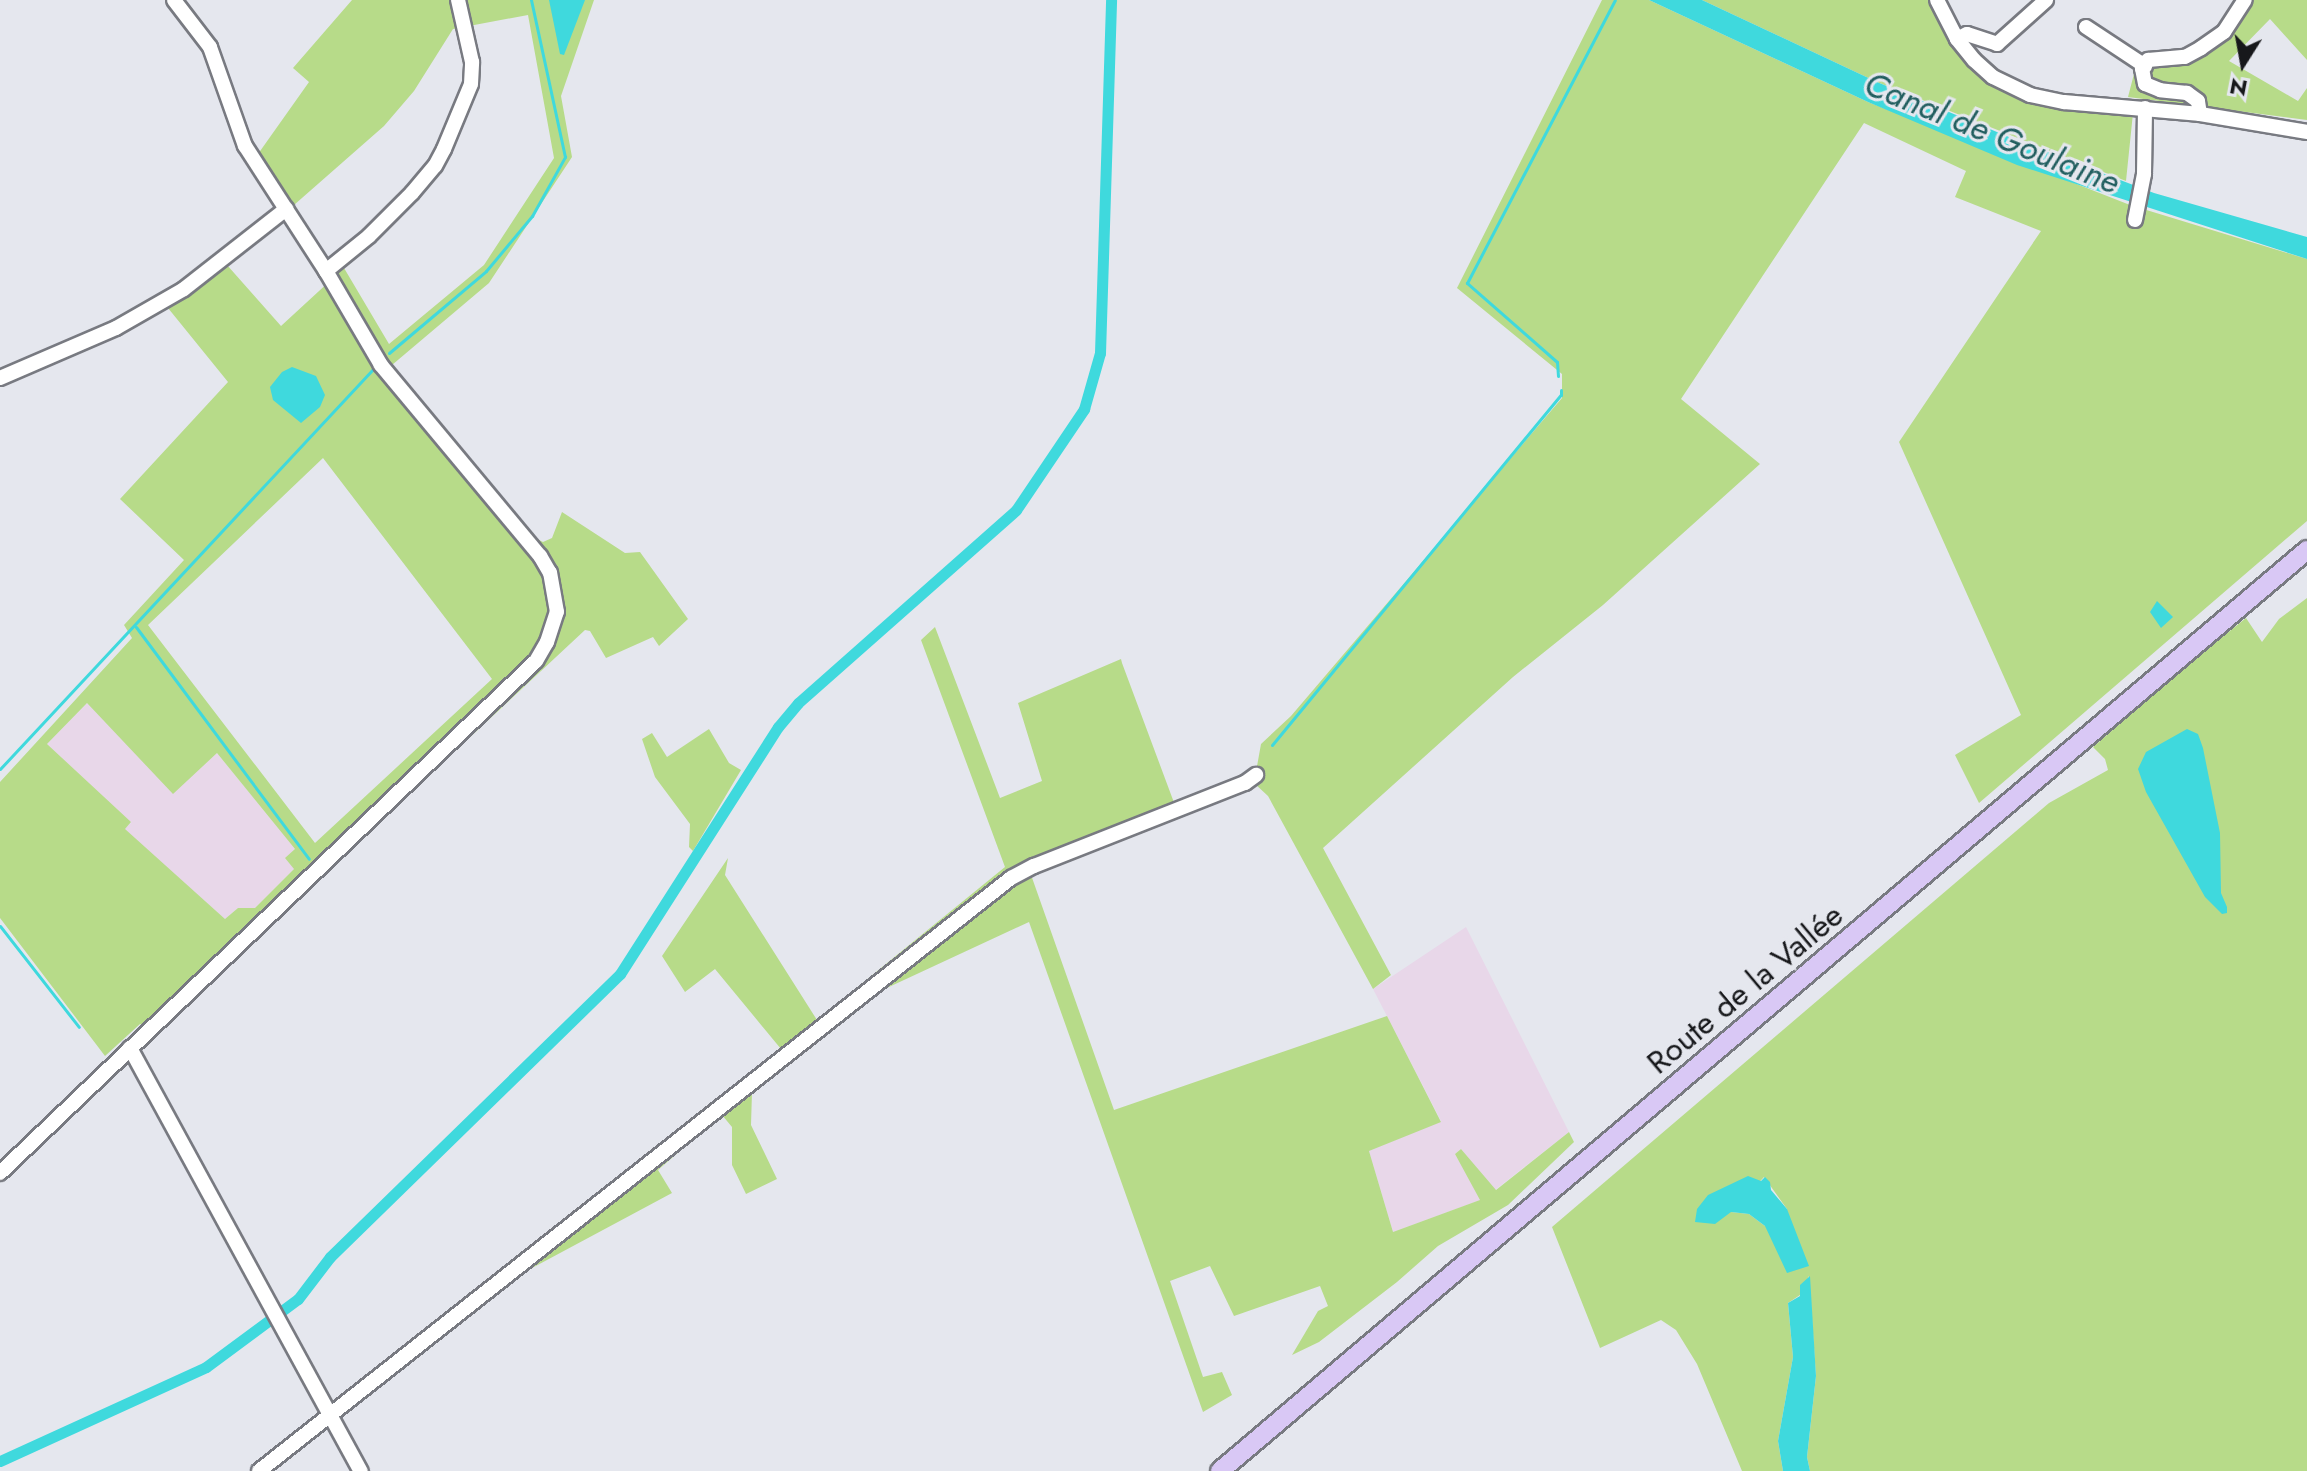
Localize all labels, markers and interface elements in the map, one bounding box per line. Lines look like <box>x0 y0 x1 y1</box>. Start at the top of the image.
north arrow <box>2203 24 2283 104</box>
water label: Canal de Goulaine <box>1858 63 2126 203</box>
text: N <box>2227 70 2250 105</box>
street label: Route de la Vallée <box>1639 896 1851 1082</box>

